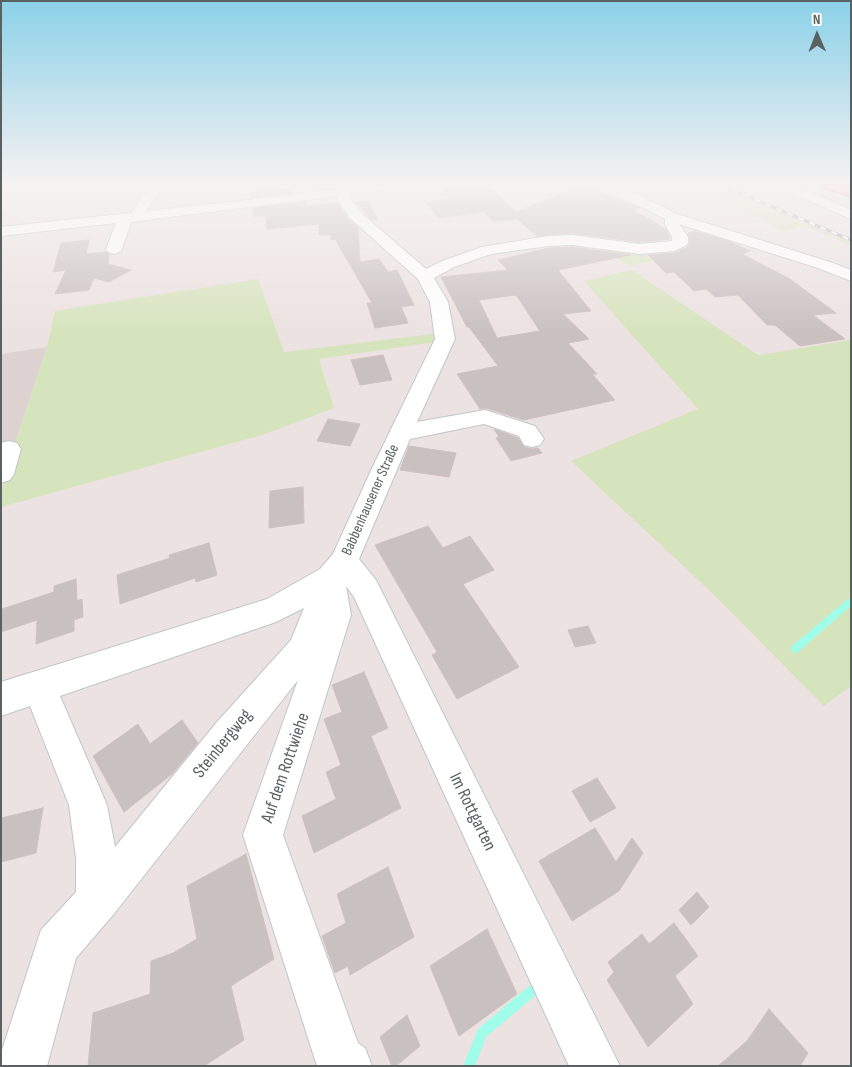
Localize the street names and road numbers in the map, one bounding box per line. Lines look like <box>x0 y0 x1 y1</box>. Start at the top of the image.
street label: Babbenhausener Straße <box>338 442 404 558</box>
street label: Steinbergweg <box>189 705 257 783</box>
street label: Auf dem Rottwiehe <box>257 710 315 826</box>
street label: Im Rottgarten <box>444 769 500 855</box>

